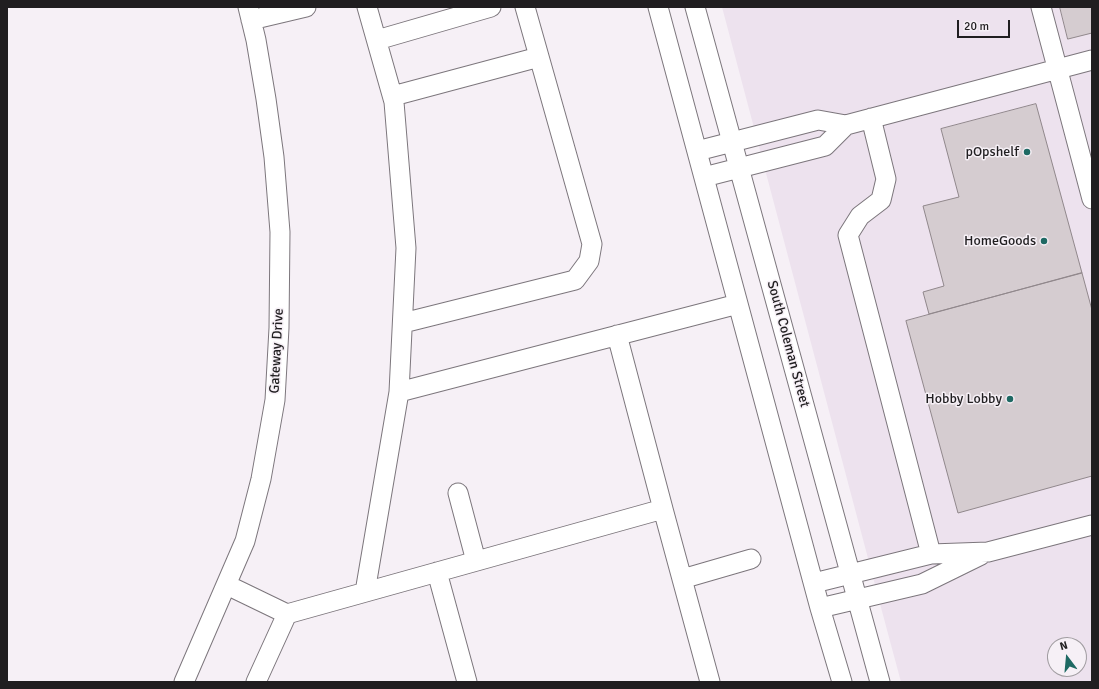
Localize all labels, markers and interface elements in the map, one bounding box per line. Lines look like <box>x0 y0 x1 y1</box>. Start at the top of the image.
scale bar <box>959 12 1012 38</box>
text: 20 m <box>964 19 989 34</box>
place label: pOpshelf <box>965 144 1019 160</box>
marker: pOpshelf <box>1022 147 1032 157</box>
place label: HomeGoods <box>964 233 1036 249</box>
marker: HomeGoods <box>1039 236 1049 246</box>
street label: South Coleman Street <box>763 279 813 409</box>
street label: Gateway Drive <box>266 308 288 394</box>
place label: Hobby Lobby <box>925 391 1002 407</box>
marker: Hobby Lobby <box>1005 394 1015 404</box>
north arrow <box>1047 637 1087 677</box>
text: N <box>1058 639 1069 653</box>

